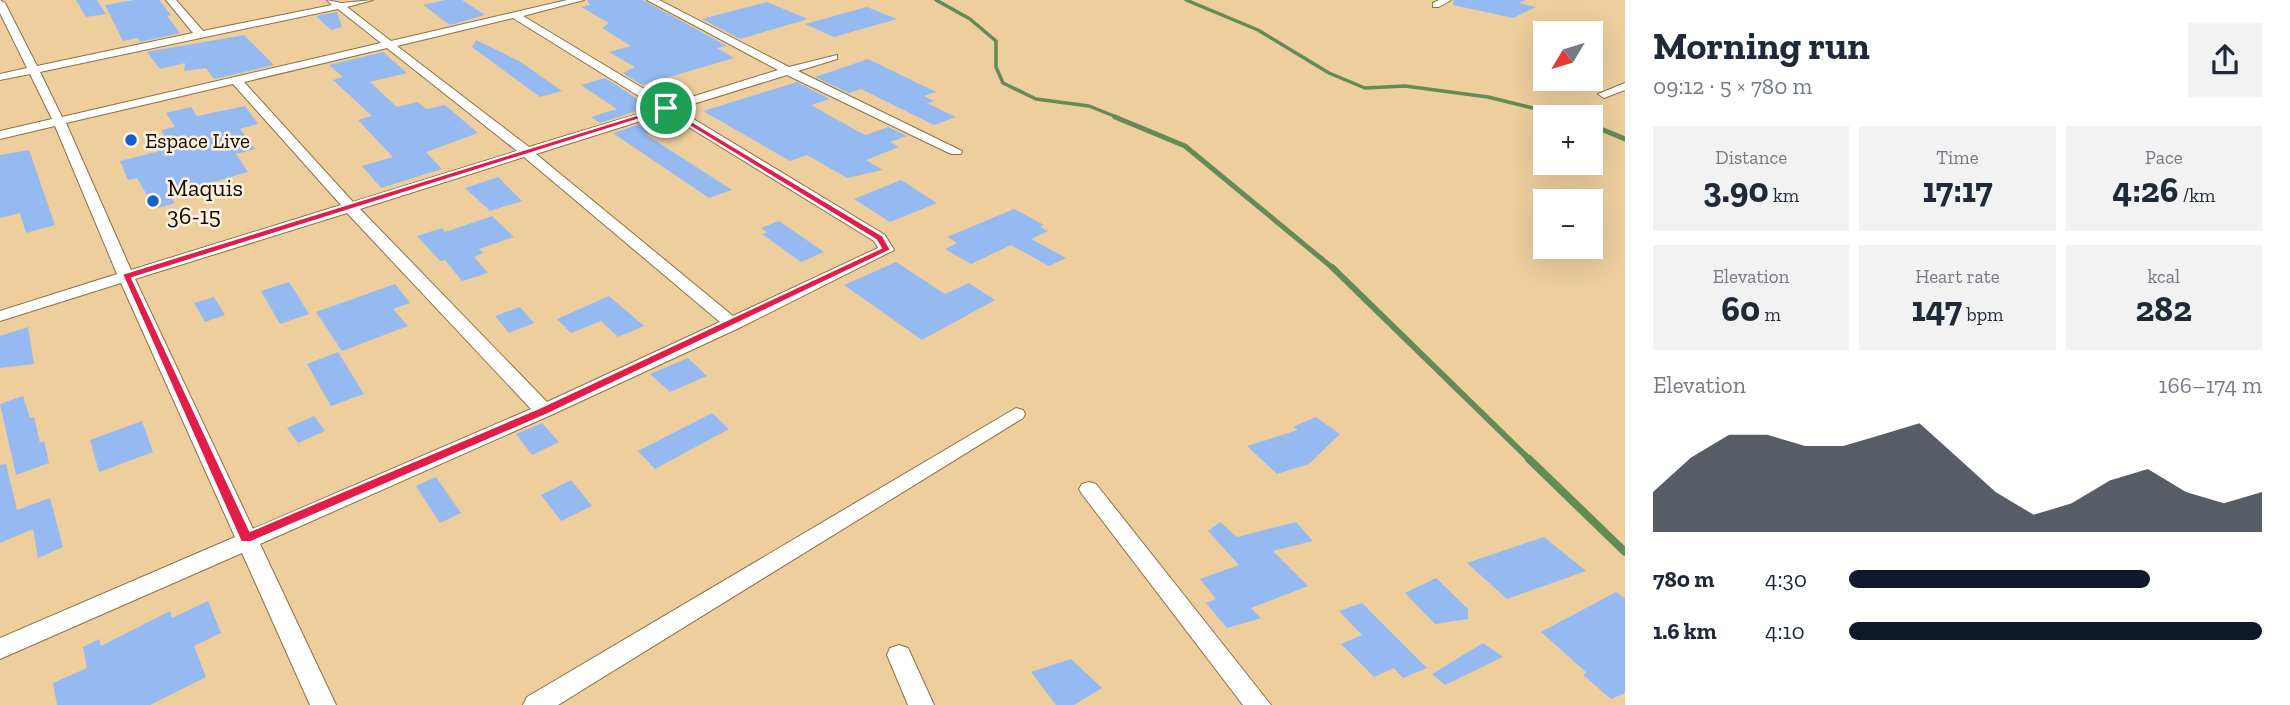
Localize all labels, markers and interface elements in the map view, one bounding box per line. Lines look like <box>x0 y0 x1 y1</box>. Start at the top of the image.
north arrow <box>1533 21 1603 91</box>
map controls <box>1533 21 1603 259</box>
text: Morning run <box>1653 23 1870 69</box>
button: share <box>2188 23 2262 97</box>
text: 09:12 · 5 × 780 m <box>1653 72 1812 100</box>
pin <box>636 78 696 138</box>
icon: arrive <box>647 89 685 127</box>
button: + <box>1533 105 1603 175</box>
place label: Espace Live <box>145 128 250 153</box>
marker: Espace Live <box>123 132 139 148</box>
text: Distance <box>1715 146 1787 169</box>
text: Time <box>1936 146 1979 169</box>
text: Pace <box>2145 146 2183 169</box>
text: 3.90 <box>1703 169 1769 211</box>
text: 17:17 <box>1922 169 1993 211</box>
text: 4:26 <box>2112 169 2178 211</box>
place label: Maquis 36-15 <box>167 173 243 230</box>
text: km <box>1769 184 1799 207</box>
text: /km <box>2178 184 2215 207</box>
button: − <box>1533 189 1603 259</box>
marker: Maquis 36-15 <box>145 193 161 209</box>
text: Elevation <box>1713 265 1790 288</box>
text: Heart rate <box>1915 265 2000 288</box>
text: kcal <box>2148 265 2180 288</box>
text: 60 <box>1721 288 1760 330</box>
text: 147 <box>1911 288 1962 330</box>
text: 282 <box>2136 288 2192 330</box>
text: m <box>1760 303 1781 326</box>
text: bpm <box>1962 303 2004 326</box>
text: Elevation <box>1653 371 1746 399</box>
text: 166–174 m <box>2159 371 2262 399</box>
text: 780 m <box>1653 565 1714 593</box>
text: 4:30 <box>1765 565 1807 593</box>
text: 1.6 km <box>1653 617 1717 645</box>
text: 4:10 <box>1765 617 1805 645</box>

